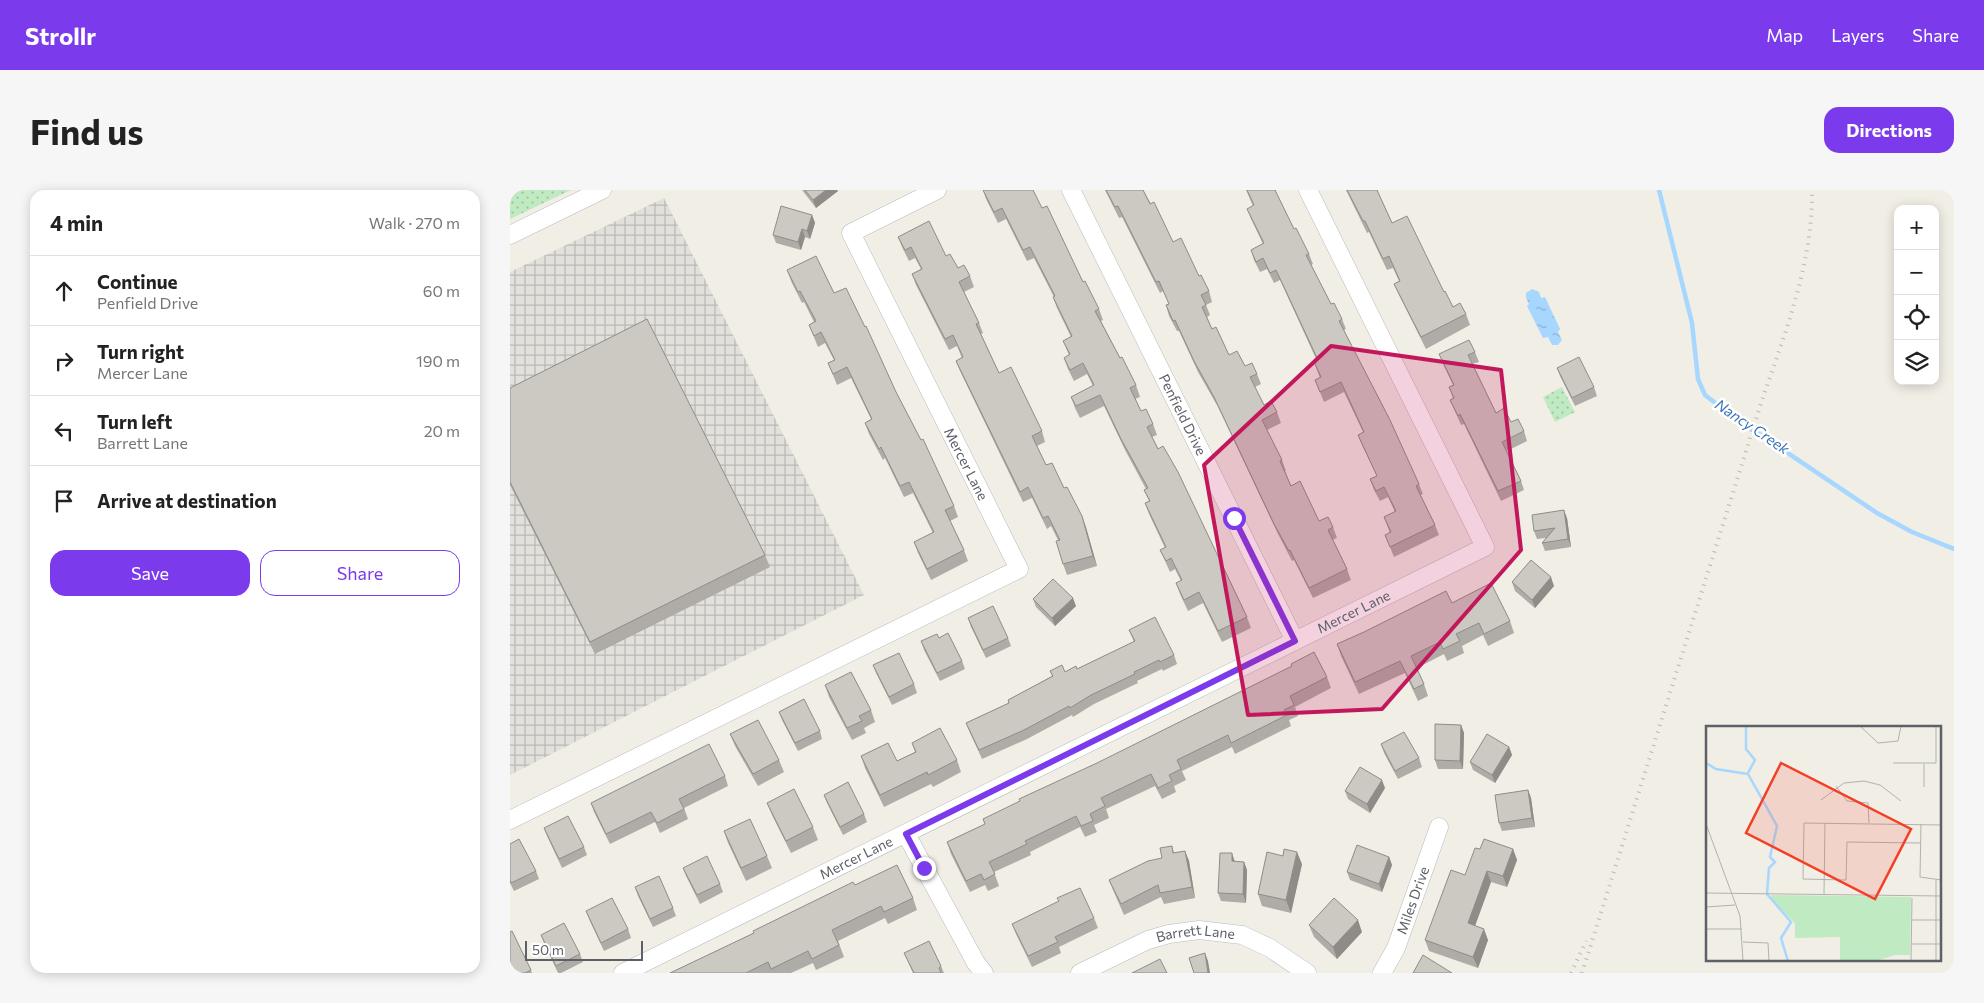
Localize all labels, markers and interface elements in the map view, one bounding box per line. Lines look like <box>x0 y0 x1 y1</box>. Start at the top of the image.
text: Strollr <box>25 21 96 50</box>
text: Map <box>1766 24 1803 46</box>
text: Layers <box>1831 24 1884 46</box>
text: Share <box>1912 24 1959 46</box>
button: Directions <box>1824 107 1954 153</box>
text: Find us <box>30 109 144 152</box>
map controls <box>1894 205 1939 385</box>
button: + <box>1894 205 1939 250</box>
text: 4 min <box>50 210 103 235</box>
text: Walk · 270 m <box>369 213 460 232</box>
button: − <box>1894 250 1939 295</box>
text: Continue <box>97 270 177 293</box>
icon: ahead <box>50 277 78 305</box>
text: 60 m <box>423 281 460 300</box>
text: Penfield Drive <box>97 293 198 312</box>
button: locate <box>1894 295 1939 340</box>
text: Turn right <box>97 340 184 363</box>
button: layers <box>1894 340 1939 385</box>
icon: right <box>50 347 78 375</box>
text: 190 m <box>416 351 460 370</box>
text: Mercer Lane <box>97 363 188 382</box>
street label: Penfield Drive <box>1156 371 1210 458</box>
water label: Nancy Creek <box>1712 395 1794 458</box>
text: Turn left <box>97 410 172 433</box>
icon: left <box>50 417 78 445</box>
text: 20 m <box>424 421 460 440</box>
street label: Mercer Lane <box>941 425 992 503</box>
text: Barrett Lane <box>97 433 188 452</box>
icon: arrive <box>50 487 78 515</box>
text: Arrive at destination <box>97 489 277 512</box>
route start <box>1223 507 1246 530</box>
button: Save <box>50 550 250 596</box>
button: Share <box>260 550 460 596</box>
street label: Mercer Lane <box>1314 586 1393 637</box>
inset map <box>1706 726 1942 960</box>
street label: Mercer Lane <box>816 832 895 883</box>
route end <box>913 857 936 880</box>
street label: Miles Drive <box>1393 864 1432 937</box>
street label: Barrett Lane <box>1154 921 1236 945</box>
scale bar <box>525 938 642 961</box>
text: 50 m <box>532 941 564 958</box>

